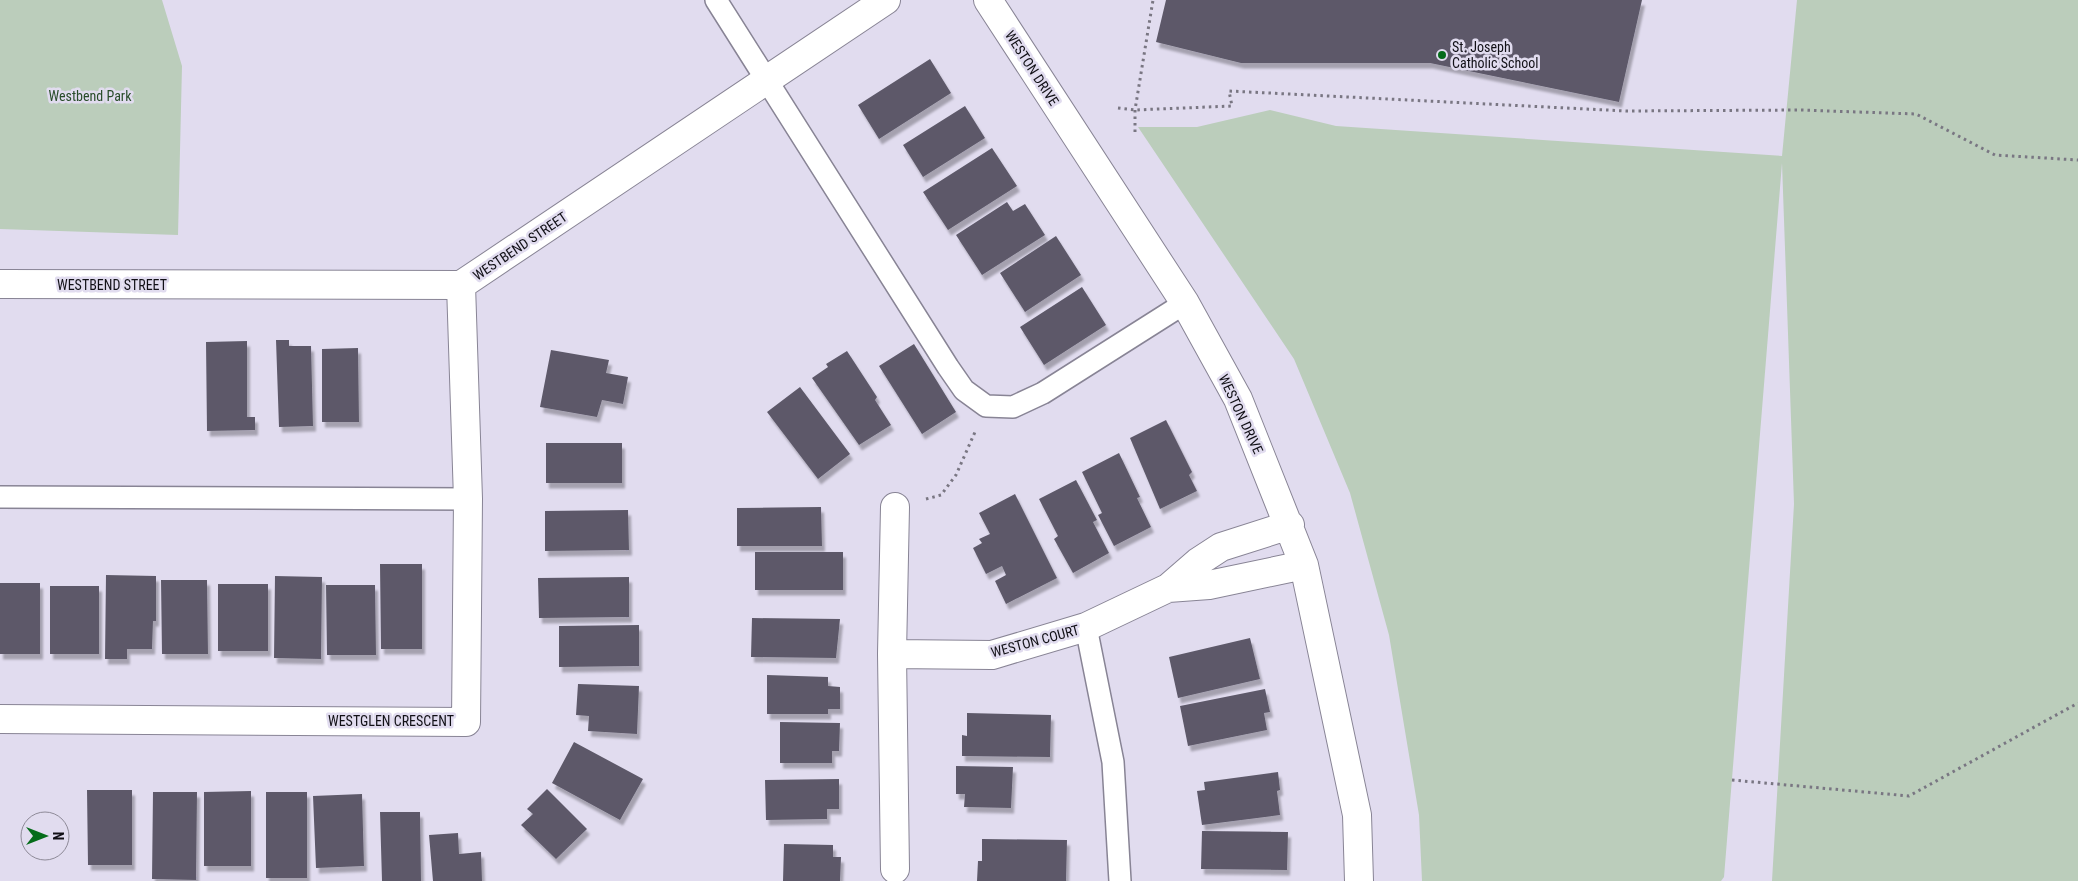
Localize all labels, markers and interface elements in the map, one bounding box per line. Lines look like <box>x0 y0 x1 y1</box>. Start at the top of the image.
street label: WESTON DRIVE <box>1002 28 1062 108</box>
place label: St. Joseph Catholic School <box>1452 39 1538 71</box>
marker: St. Joseph Catholic School <box>1436 49 1448 61</box>
park label: Westbend Park <box>49 88 132 104</box>
street label: WESTBEND STREET <box>470 209 570 283</box>
street label: WESTBEND STREET <box>57 277 167 293</box>
street label: WESTON DRIVE <box>1216 372 1266 456</box>
street label: WESTON COURT <box>989 622 1081 660</box>
street label: WESTGLEN CRESCENT <box>328 713 454 729</box>
north arrow <box>20 811 70 861</box>
text: N <box>50 832 66 840</box>

